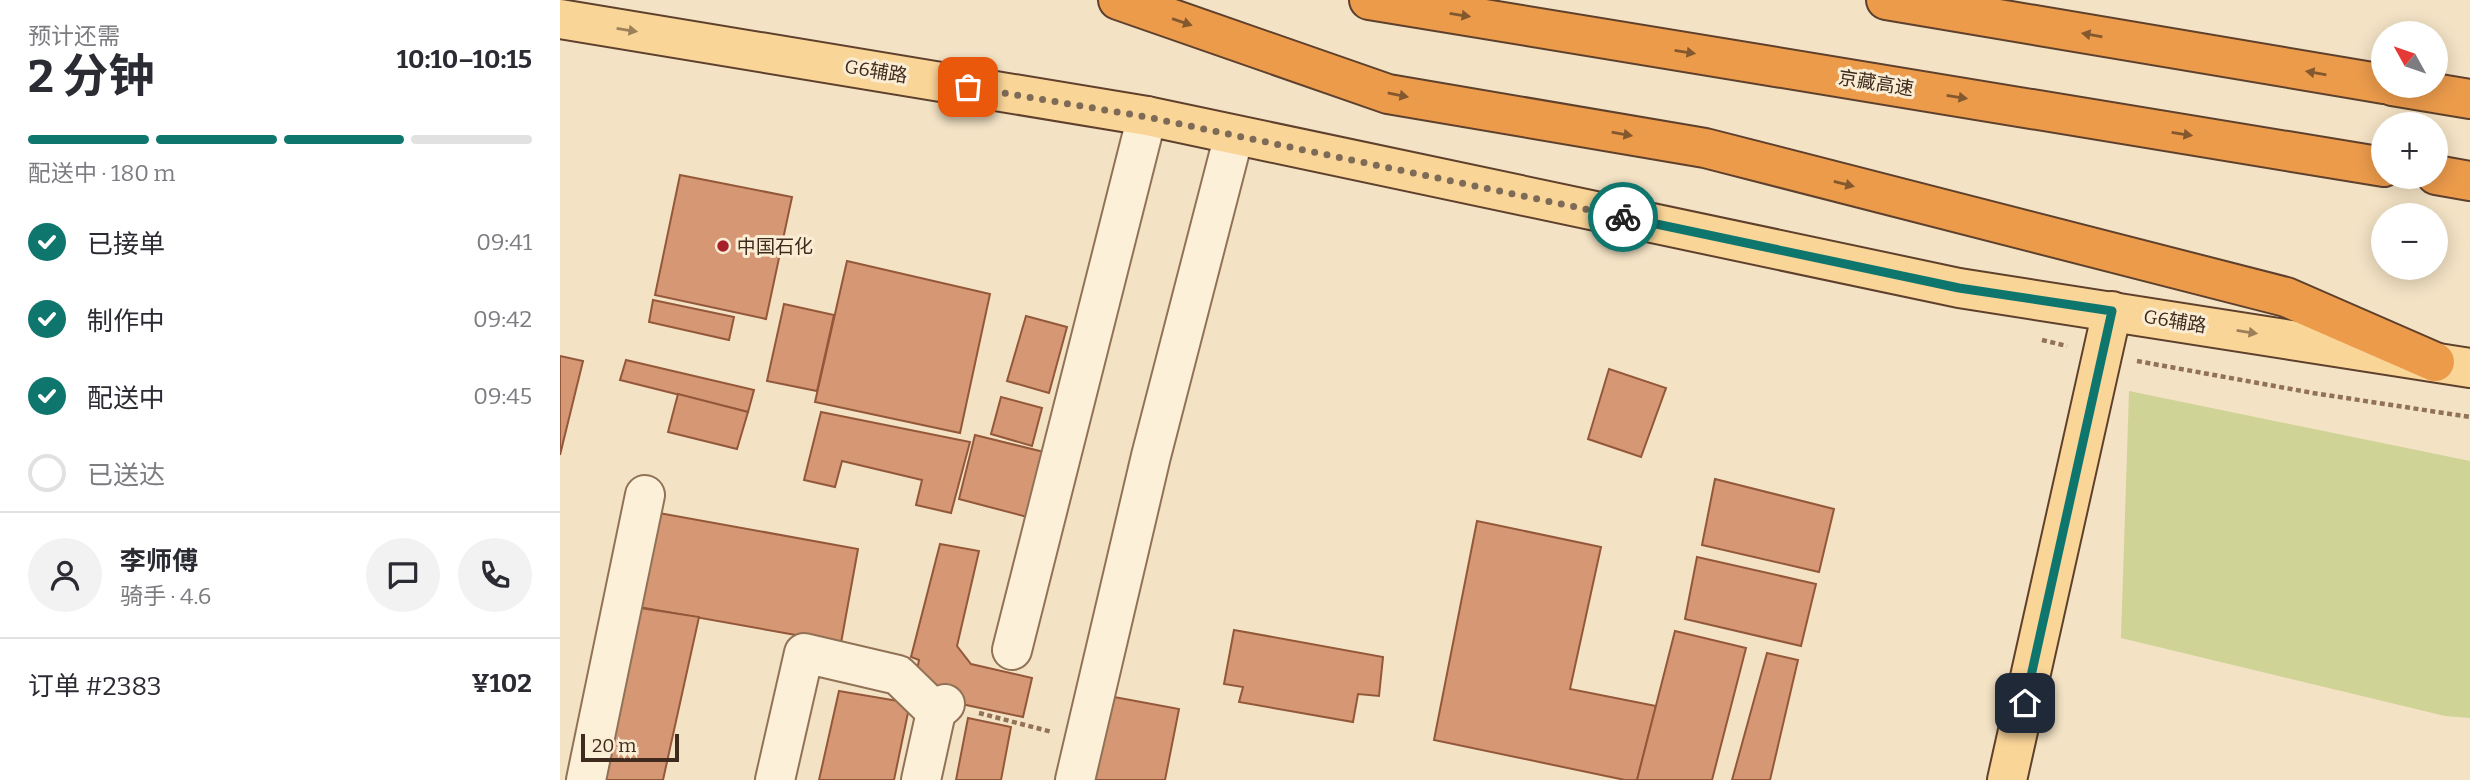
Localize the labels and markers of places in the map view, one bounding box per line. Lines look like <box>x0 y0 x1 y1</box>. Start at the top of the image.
pin <box>938 57 998 117</box>
place label: 中国石化 <box>737 235 813 258</box>
marker: 中国石化 <box>715 238 731 254</box>
pin <box>1995 673 2055 733</box>

